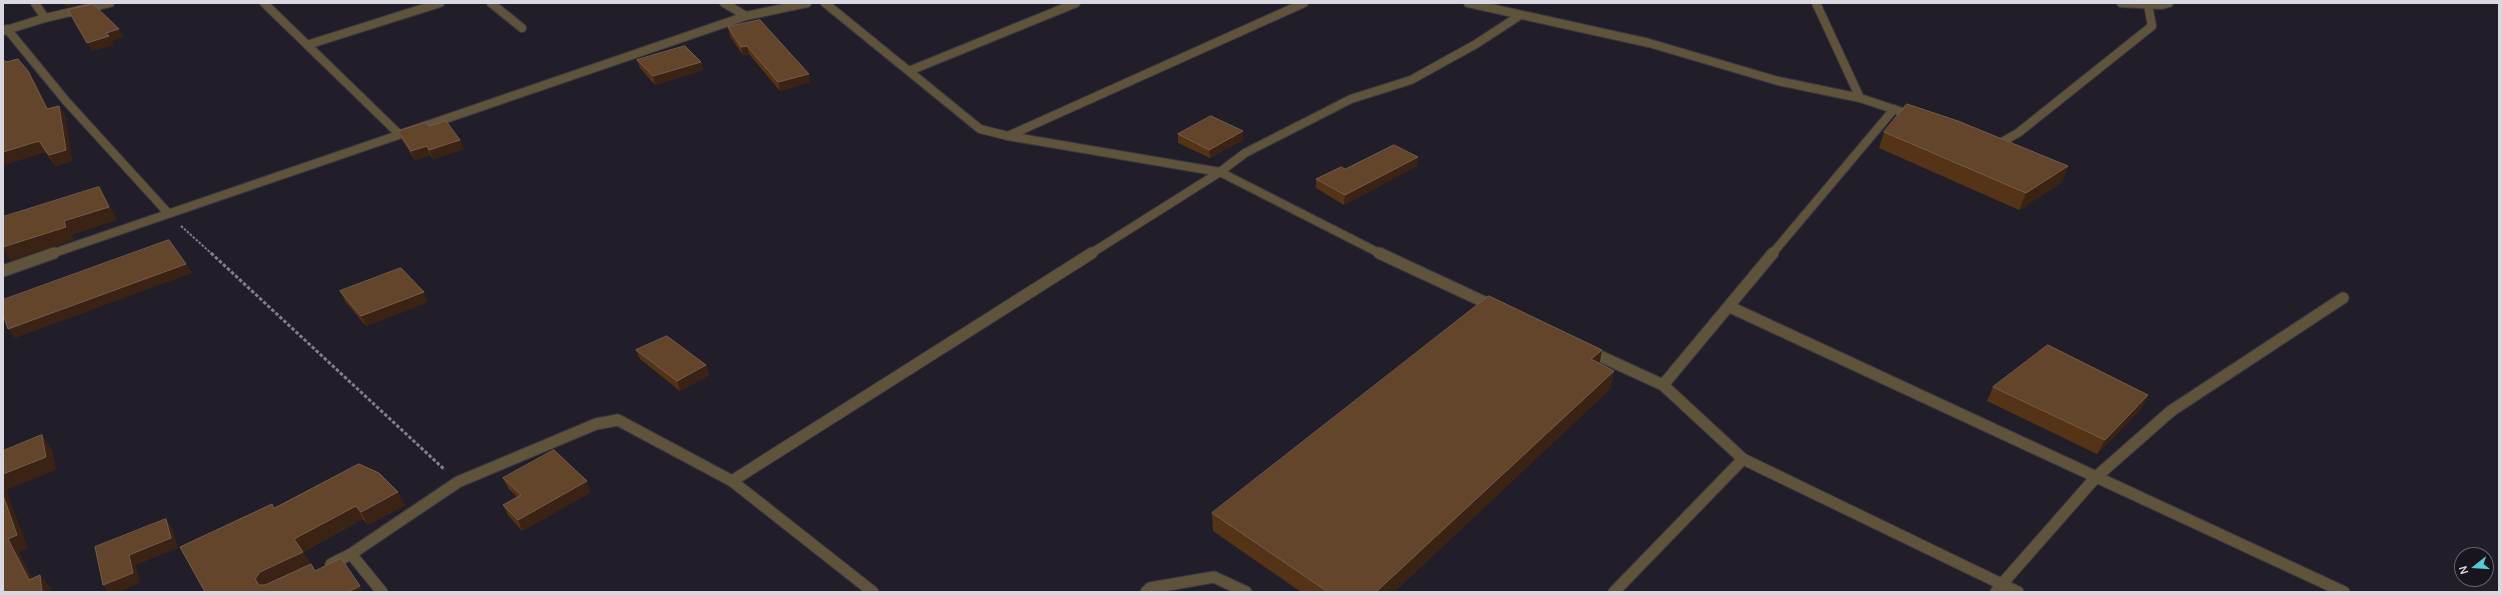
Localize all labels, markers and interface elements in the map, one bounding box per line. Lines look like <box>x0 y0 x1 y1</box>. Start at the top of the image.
north arrow <box>2454 547 2494 587</box>
text: N <box>2455 564 2471 576</box>

